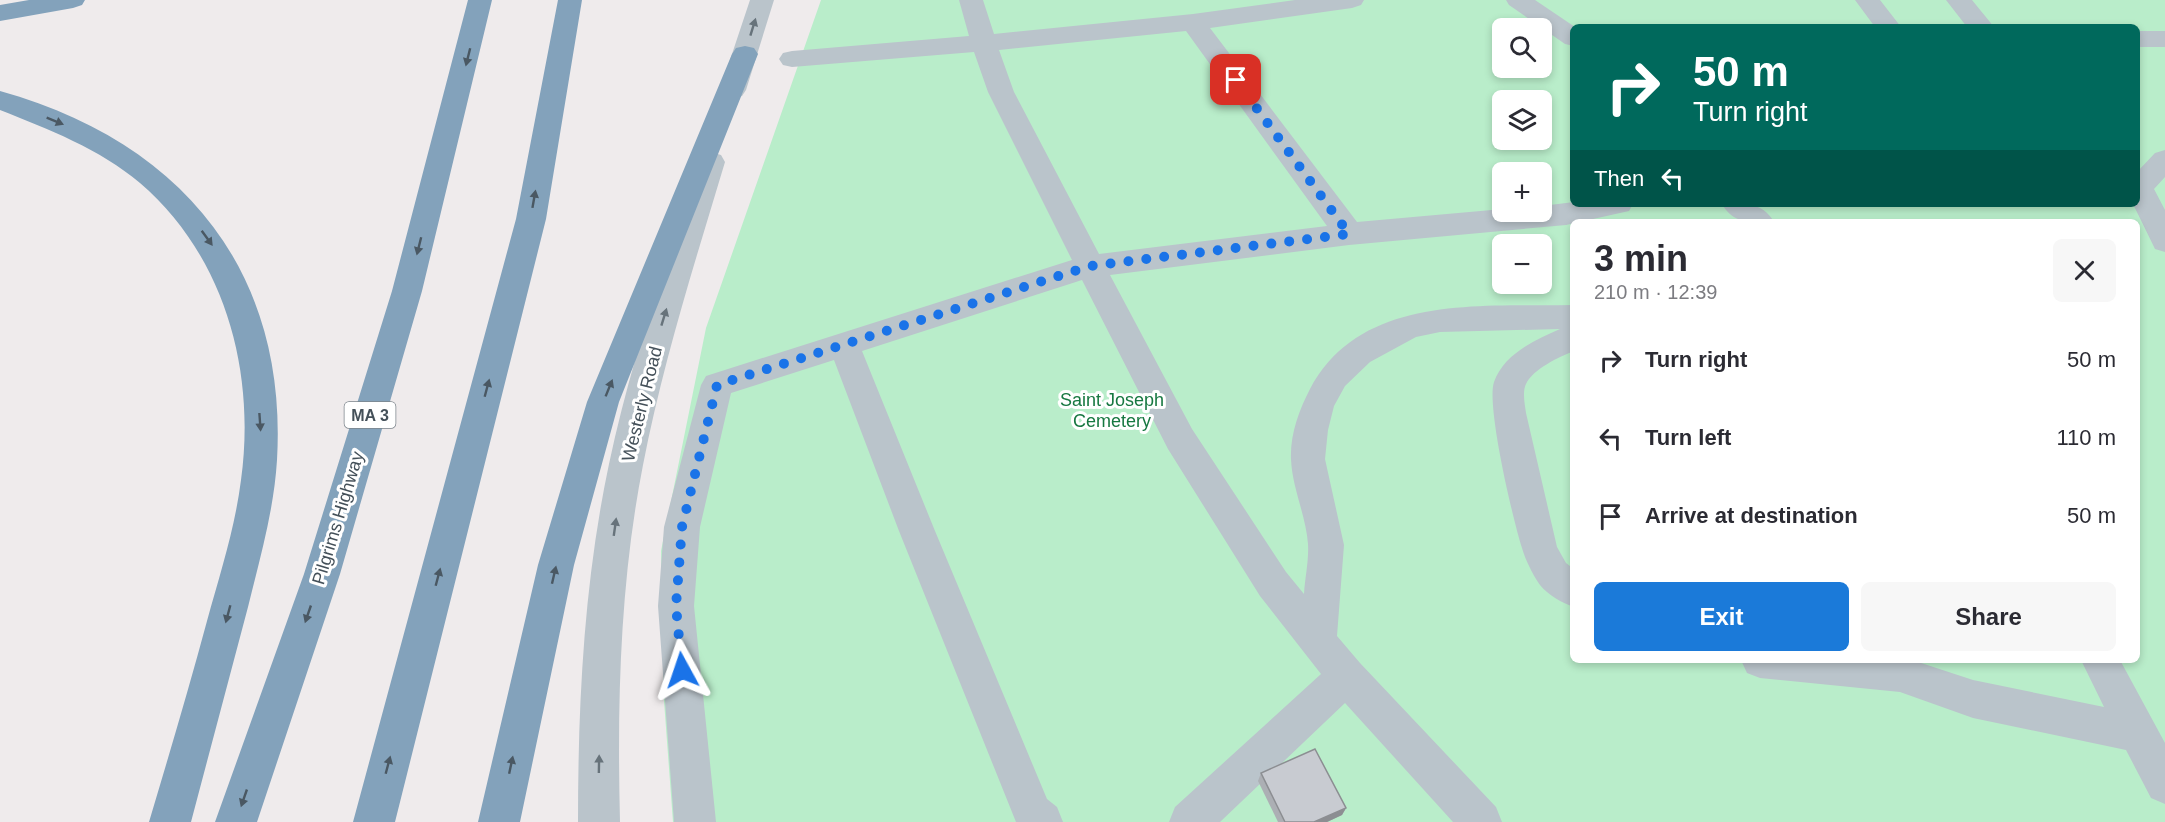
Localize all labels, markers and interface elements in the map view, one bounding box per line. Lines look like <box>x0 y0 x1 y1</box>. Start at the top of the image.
one-way arrow <box>749 18 758 36</box>
map controls <box>1492 18 1552 294</box>
button: search <box>1492 18 1552 78</box>
one-way arrow <box>462 48 472 66</box>
icon: right <box>1594 48 1672 126</box>
text: 50 m <box>1693 48 1789 95</box>
pin <box>1210 54 1261 105</box>
icon: arrive <box>1219 63 1252 96</box>
button: layers <box>1492 90 1552 150</box>
text: Turn right <box>1693 97 1808 127</box>
one-way arrow <box>46 116 64 126</box>
button: + <box>1492 162 1552 222</box>
icon: left <box>1656 162 1689 195</box>
text: Then <box>1594 166 1644 191</box>
one-way arrow <box>530 189 539 208</box>
one-way arrow <box>200 230 213 246</box>
button: − <box>1492 234 1552 294</box>
one-way arrow <box>414 237 423 255</box>
text: 3 min <box>1594 238 1688 279</box>
button: close <box>2053 239 2116 302</box>
text: 210 m · 12:39 <box>1594 281 1717 303</box>
one-way arrow <box>660 308 669 326</box>
street label: Westerly Road <box>618 344 666 464</box>
icon: right <box>1594 344 1627 377</box>
text: Turn right <box>1645 347 1747 372</box>
text: 50 m <box>2067 347 2116 372</box>
one-way arrow <box>604 378 614 396</box>
one-way arrow <box>482 379 492 397</box>
park label: Saint Joseph Cemetery <box>1060 390 1164 431</box>
road number: MA 3 <box>344 402 395 428</box>
one-way arrow <box>256 413 265 432</box>
icon: left <box>1594 422 1627 455</box>
text: Turn left <box>1645 425 1731 450</box>
text: 110 m <box>2056 425 2116 450</box>
street label: Pilgrims Highway <box>308 449 368 587</box>
icon: arrive <box>1594 500 1627 533</box>
text: Arrive at destination <box>1645 503 1858 528</box>
text: 50 m <box>2067 503 2116 528</box>
one-way arrow <box>611 518 620 537</box>
one-way arrow <box>549 565 559 584</box>
one-way arrow <box>433 568 443 586</box>
button: Exit <box>1594 582 1849 651</box>
button: Share <box>1861 582 2116 651</box>
one-way arrow <box>222 604 232 623</box>
one-way arrow <box>303 605 313 623</box>
position arrow <box>650 638 714 702</box>
one-way arrow <box>594 754 603 773</box>
one-way arrow <box>506 755 516 774</box>
one-way arrow <box>384 756 394 775</box>
one-way arrow <box>239 789 249 807</box>

